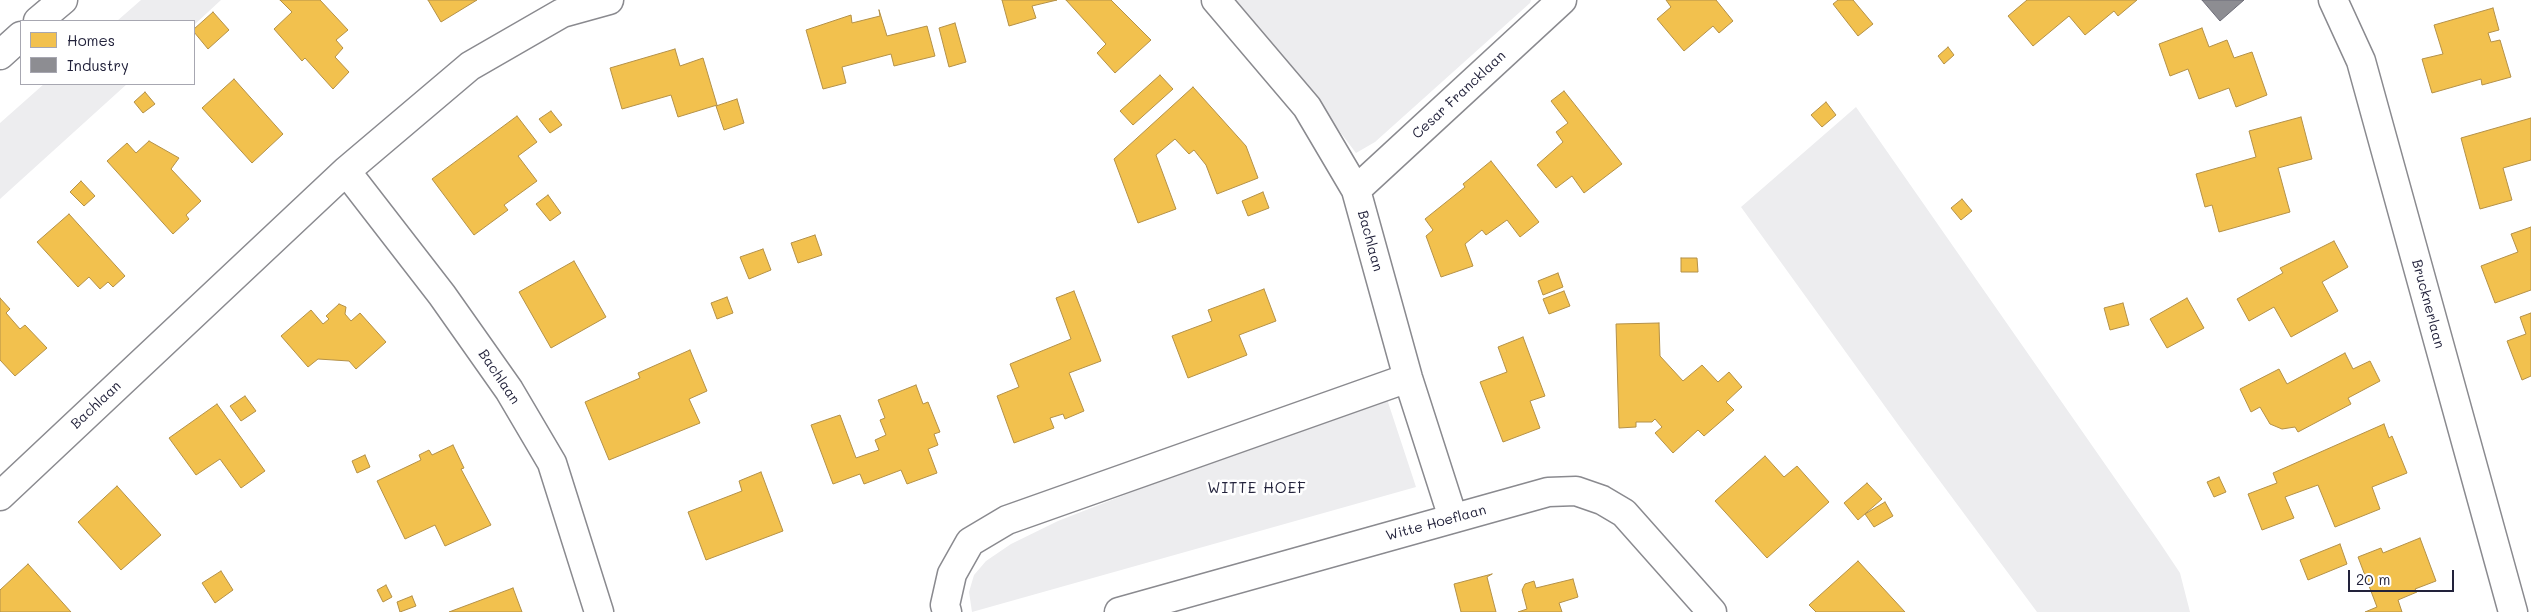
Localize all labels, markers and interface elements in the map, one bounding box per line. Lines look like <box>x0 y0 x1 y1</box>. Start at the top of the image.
legend <box>20 20 195 85</box>
text: Homes <box>67 30 115 50</box>
street label: Cesar Francklaan <box>1409 47 1509 143</box>
text: Industry <box>67 55 129 75</box>
street label: Bachlaan <box>1354 209 1386 273</box>
street label: Brucknerlaan <box>2408 258 2448 350</box>
street label: Bachlaan <box>475 346 523 408</box>
street label: Bachlaan <box>68 378 124 432</box>
district label: WITTE HOEF <box>1206 479 1308 497</box>
street label: Witte Hoeflaan <box>1384 502 1488 544</box>
scale bar <box>2351 560 2457 592</box>
text: 20 m <box>2356 569 2390 589</box>

